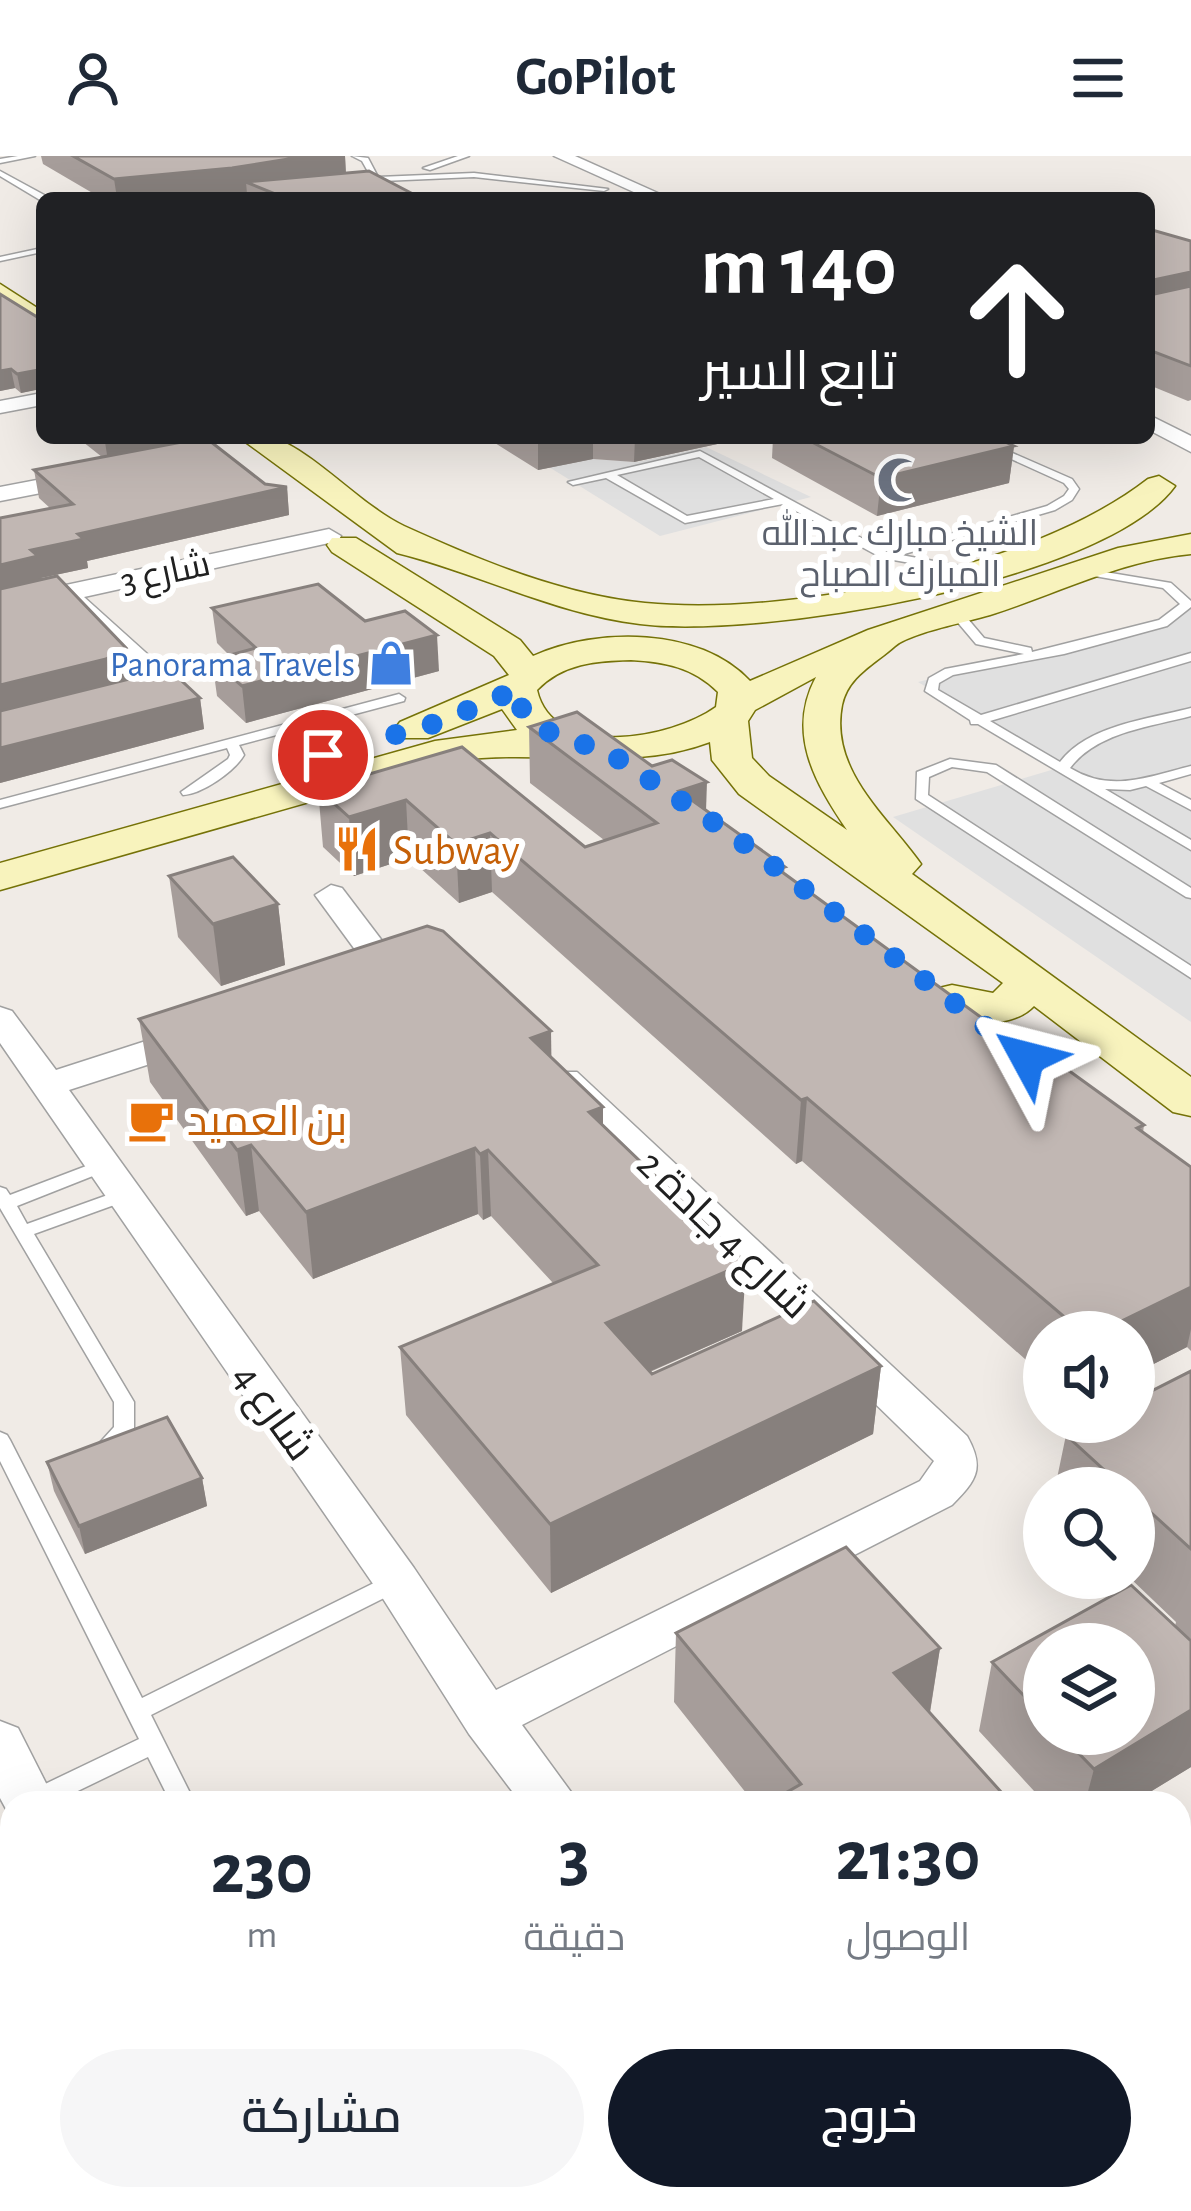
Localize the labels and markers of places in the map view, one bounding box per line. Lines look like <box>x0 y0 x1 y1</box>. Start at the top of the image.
mosque icon: الشيخ مبارك عبدالله المبارك الصباح <box>875 455 925 505</box>
place label: الشيخ مبارك عبدالله المبارك الصباح <box>762 509 1038 598</box>
shop icon: Panorama Travels <box>366 638 416 688</box>
place label: Panorama Travels <box>110 647 355 683</box>
pin <box>272 704 374 806</box>
restaurant icon: Subway <box>332 824 382 874</box>
place label: Subway <box>393 830 520 872</box>
cafe icon: بن العميد <box>126 1095 176 1145</box>
place label: بن العميد <box>187 1101 347 1145</box>

